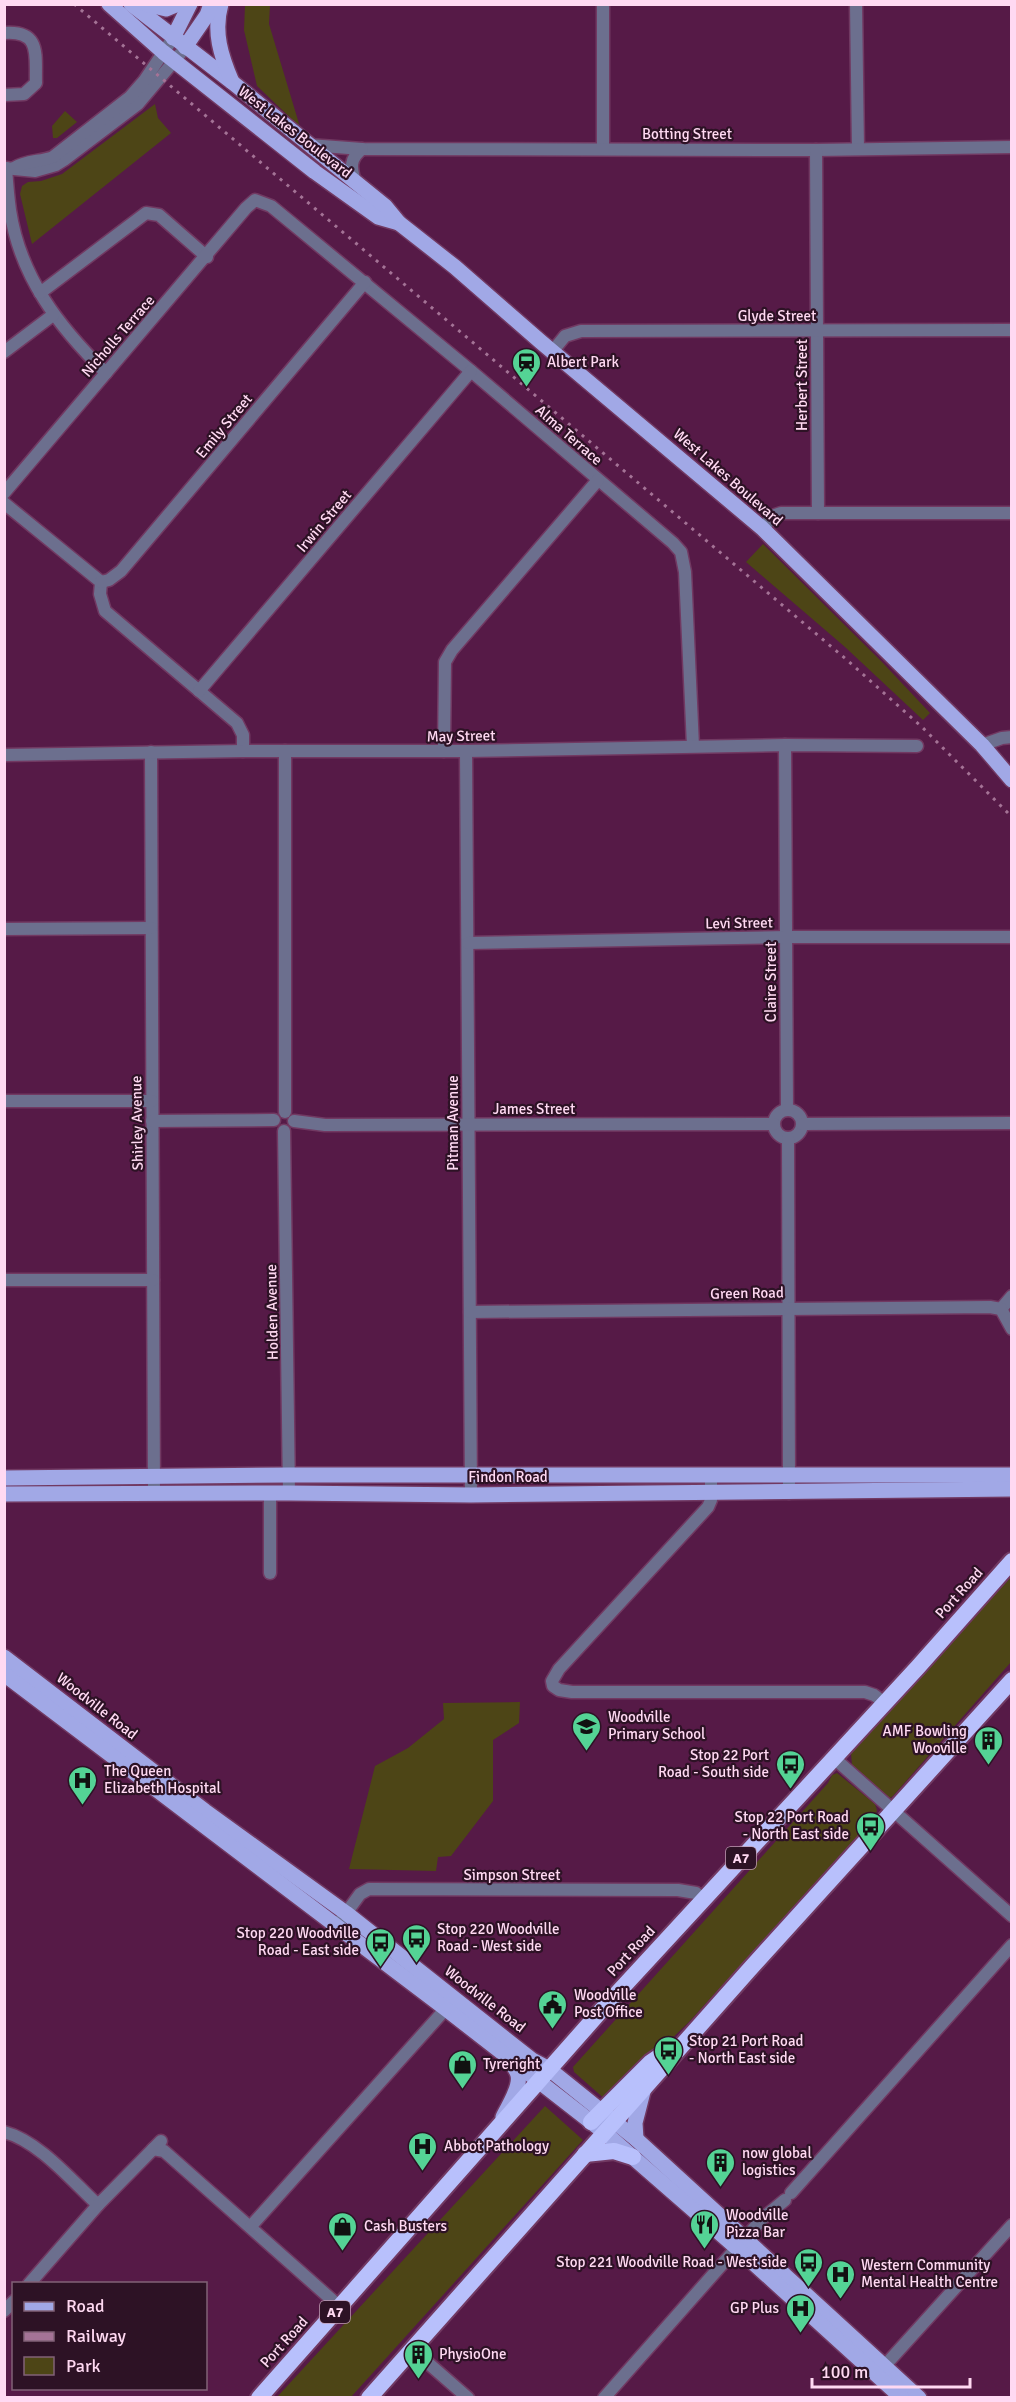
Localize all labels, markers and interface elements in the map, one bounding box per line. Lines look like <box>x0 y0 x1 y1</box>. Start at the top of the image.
street label: West Lakes Boulevard <box>235 82 355 182</box>
street label: Botting Street <box>642 125 732 143</box>
street label: Nicholls Terrace <box>78 291 158 381</box>
street label: Glyde Street <box>738 307 816 325</box>
street label: Herbert Street <box>793 339 811 431</box>
station icon: Albert Park <box>510 346 542 388</box>
place label: Albert Park <box>547 353 620 371</box>
street label: Emily Street <box>192 390 256 462</box>
street label: Alma Terrace <box>532 401 606 469</box>
street label: West Lakes Boulevard <box>670 425 786 529</box>
street label: Irwin Street <box>293 486 355 556</box>
street label: May Street <box>426 726 496 746</box>
street label: Levi Street <box>705 913 773 933</box>
street label: Claire Street <box>762 942 780 1022</box>
street label: Shirley Avenue <box>127 1075 147 1171</box>
street label: Pitman Avenue <box>444 1075 462 1171</box>
street label: James Street <box>493 1100 575 1118</box>
street label: Holden Avenue <box>262 1264 282 1360</box>
street label: Green Road <box>710 1283 784 1303</box>
street label: Findon Road <box>468 1468 548 1486</box>
street label: Port Road <box>931 1564 987 1622</box>
street label: Woodville Road <box>53 1669 141 1743</box>
place label: Woodville Primary School <box>608 1708 705 1743</box>
school or university icon: Woodville Primary School <box>571 1710 603 1752</box>
place label: AMF Bowling Wooville <box>883 1722 967 1757</box>
building icon: AMF Bowling Wooville <box>972 1724 1004 1766</box>
place label: Stop 22 Port Road - South side <box>658 1746 769 1781</box>
bus stop icon: Stop 22 Port Road - South side <box>774 1748 806 1790</box>
place label: The Queen Elizabeth Hospital <box>104 1762 221 1797</box>
hospital icon: The Queen Elizabeth Hospital <box>67 1764 99 1806</box>
place label: Stop 22 Port Road - North East side <box>735 1808 849 1843</box>
bus stop icon: Stop 22 Port Road - North East side <box>854 1810 886 1852</box>
road number: A7 <box>726 1847 756 1869</box>
street label: Simpson Street <box>463 1866 561 1884</box>
place label: Stop 220 Woodville Road - West side <box>437 1920 560 1955</box>
bus stop icon: Stop 220 Woodville Road - West side <box>400 1922 432 1964</box>
street label: Port Road <box>603 1922 659 1980</box>
place label: Stop 220 Woodville Road - East side <box>236 1924 359 1959</box>
bus stop icon: Stop 220 Woodville Road - East side <box>364 1926 396 1968</box>
street label: Woodville Road <box>441 1962 529 2036</box>
place label: Woodville Post Office <box>574 1986 643 2021</box>
public building icon: Woodville Post Office <box>537 1988 569 2030</box>
place label: Stop 21 Port Road - North East side <box>689 2032 803 2067</box>
bus stop icon: Stop 21 Port Road - North East side <box>652 2034 684 2076</box>
shop icon: Tyreright <box>446 2048 478 2090</box>
place label: Tyreright <box>483 2055 540 2073</box>
hospital icon: Abbot Pathology <box>407 2130 439 2172</box>
place label: Abbot Pathology <box>444 2137 549 2155</box>
place label: now global logistics <box>742 2144 812 2179</box>
building icon: now global logistics <box>705 2146 737 2188</box>
place label: Woodville Pizza Bar <box>726 2206 788 2241</box>
restaurant icon: Woodville Pizza Bar <box>689 2208 721 2250</box>
shop icon: Cash Busters <box>327 2210 359 2252</box>
place label: Cash Busters <box>364 2217 448 2235</box>
bus stop icon: Stop 221 Woodville Road - West side <box>792 2246 824 2288</box>
place label: Stop 221 Woodville Road - West side <box>556 2253 787 2271</box>
place label: Western Community Mental Health Centre <box>861 2256 998 2291</box>
hospital icon: Western Community Mental Health Centre <box>824 2258 856 2300</box>
legend <box>12 2282 207 2390</box>
hospital icon: GP Plus <box>784 2292 816 2334</box>
text: Road <box>66 2295 105 2317</box>
place label: GP Plus <box>730 2299 779 2317</box>
road number: A7 <box>320 2301 350 2323</box>
street label: Port Road <box>256 2313 312 2371</box>
text: Railway <box>66 2325 127 2347</box>
building icon: PhysioOne <box>402 2338 434 2380</box>
place label: PhysioOne <box>439 2345 506 2363</box>
scale bar <box>812 2351 970 2389</box>
text: Park <box>66 2355 101 2377</box>
text: 100 m <box>821 2361 868 2383</box>

